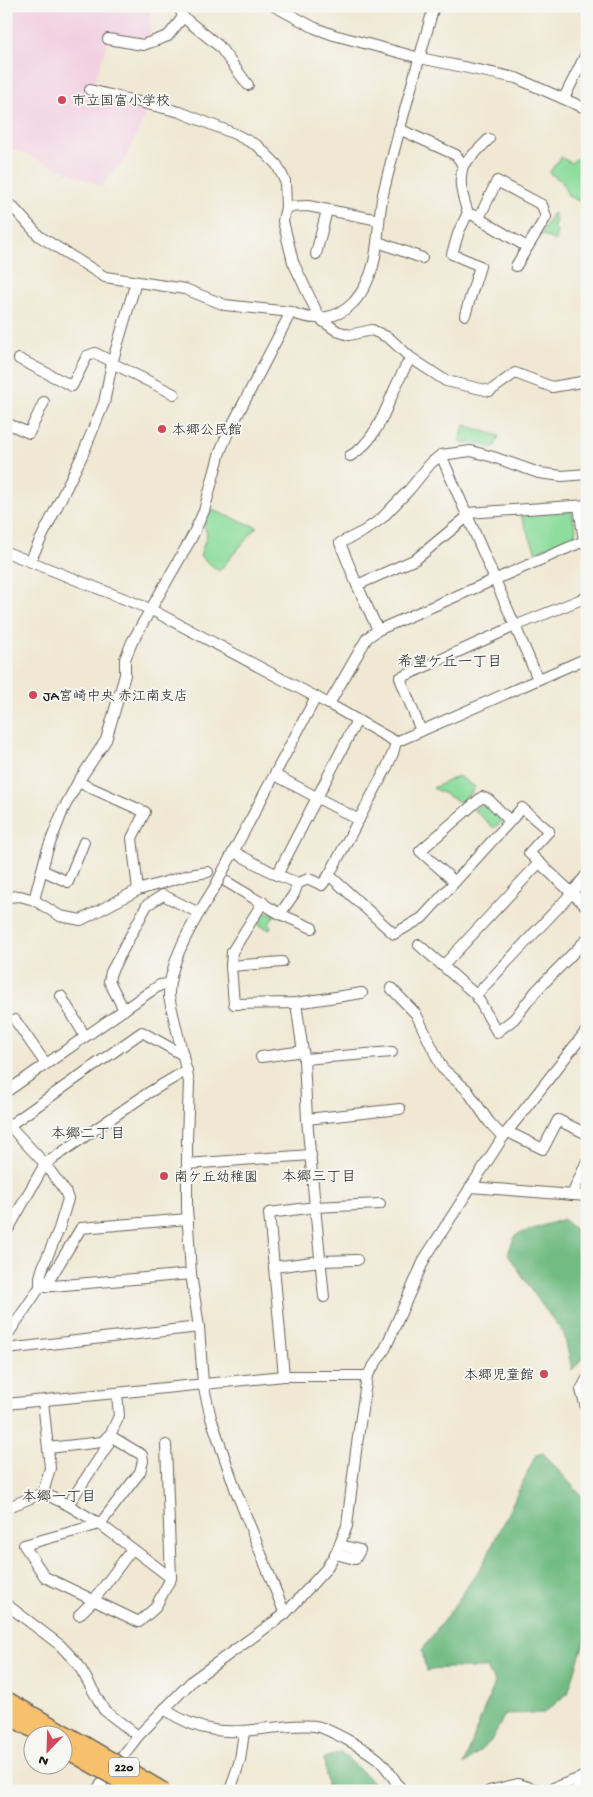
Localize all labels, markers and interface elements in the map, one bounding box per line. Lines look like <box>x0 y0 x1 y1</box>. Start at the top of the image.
marker: 市立国富小学校 <box>56 94 68 106</box>
place label: 市立国富小学校 <box>72 94 170 111</box>
marker: 本郷公民館 <box>156 423 168 435</box>
place label: 本郷公民館 <box>172 423 242 440</box>
district label: 希望ケ丘一丁目 <box>397 653 503 672</box>
marker: JA宮崎中央 赤江南支店 <box>27 689 39 701</box>
place label: JA宮崎中央 赤江南支店 <box>43 689 188 706</box>
district label: 本郷二丁目 <box>50 1125 126 1144</box>
district label: 本郷三丁目 <box>281 1168 357 1187</box>
marker: 南ケ丘幼稚園 <box>158 1170 170 1182</box>
place label: 南ケ丘幼稚園 <box>174 1170 258 1187</box>
place label: 本郷児童館 <box>464 1368 534 1385</box>
marker: 本郷児童館 <box>538 1368 550 1380</box>
district label: 本郷一丁目 <box>21 1488 97 1507</box>
north arrow <box>22 1724 72 1774</box>
text: N <box>36 1750 51 1769</box>
road number: 220 <box>109 1758 139 1776</box>

